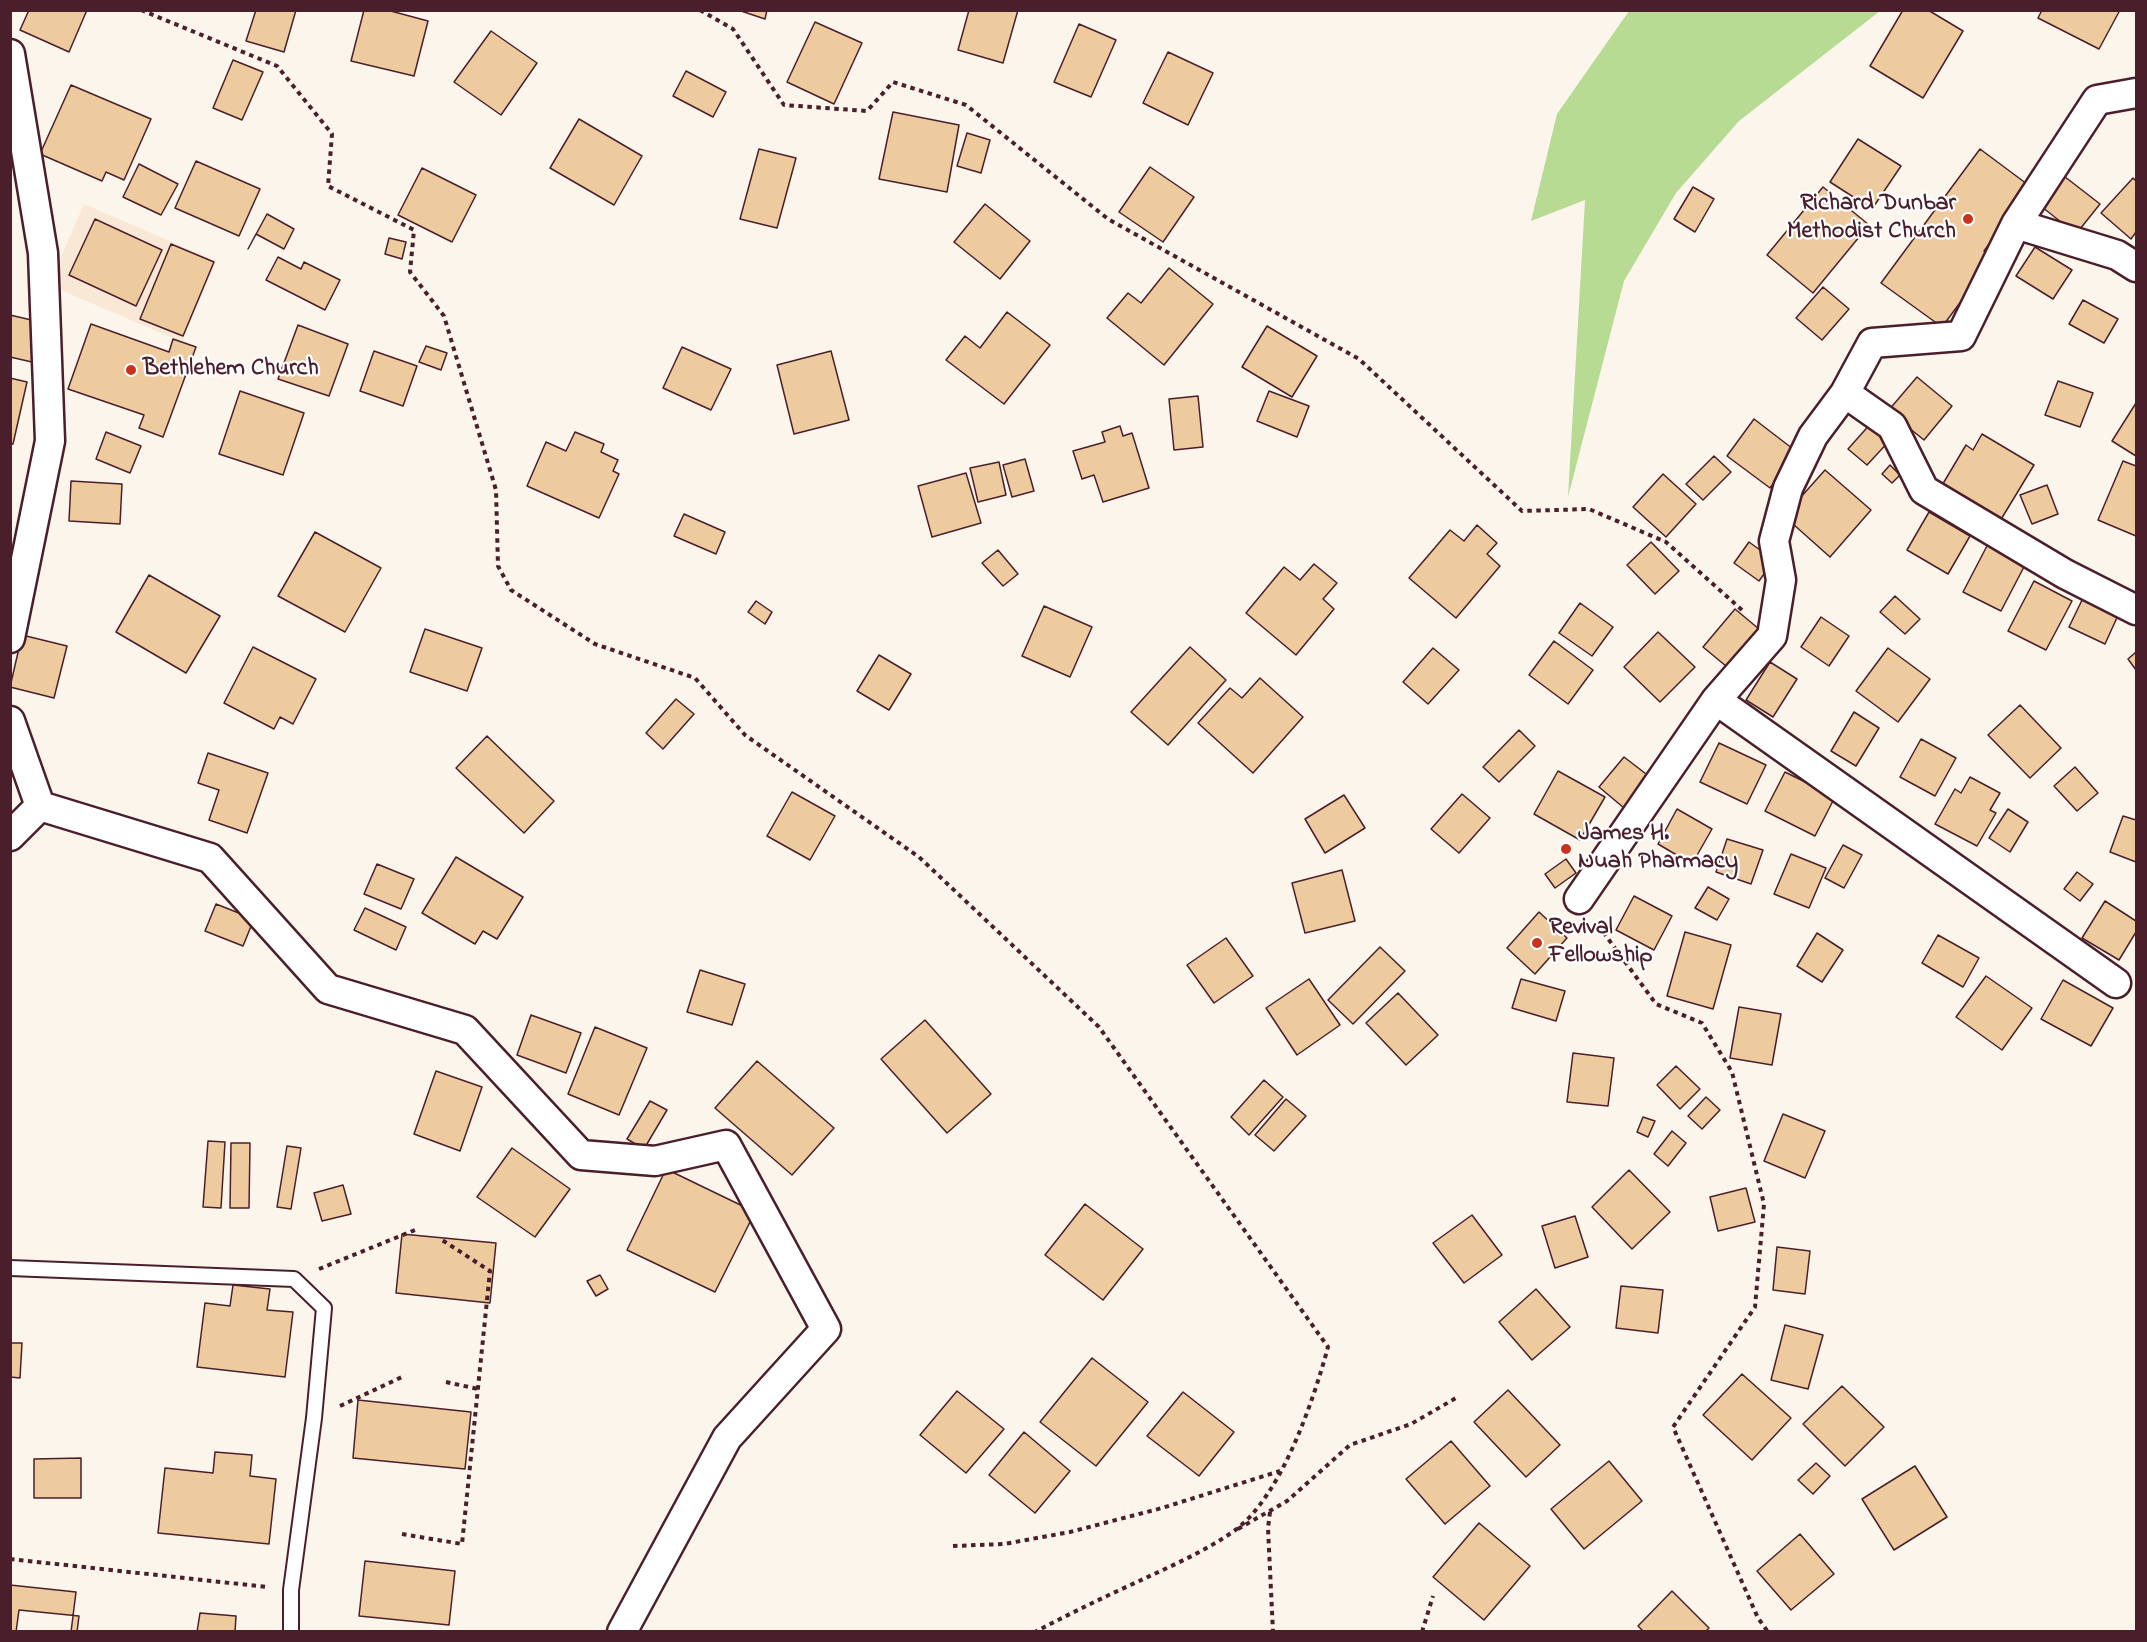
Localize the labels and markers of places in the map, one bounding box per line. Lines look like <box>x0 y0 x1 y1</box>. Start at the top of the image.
place label: Richard Dunbar Methodist Church <box>1787 191 1956 247</box>
marker: Richard Dunbar Methodist Church <box>1961 212 1975 226</box>
place label: Bethlehem Church <box>143 356 319 384</box>
marker: Bethlehem Church <box>124 363 138 377</box>
place label: James H. Nuah Pharmacy <box>1578 821 1738 877</box>
marker: James H. Nuah Pharmacy <box>1559 842 1573 856</box>
place label: Revival Fellowship <box>1549 915 1653 971</box>
marker: Revival Fellowship <box>1530 936 1544 950</box>

